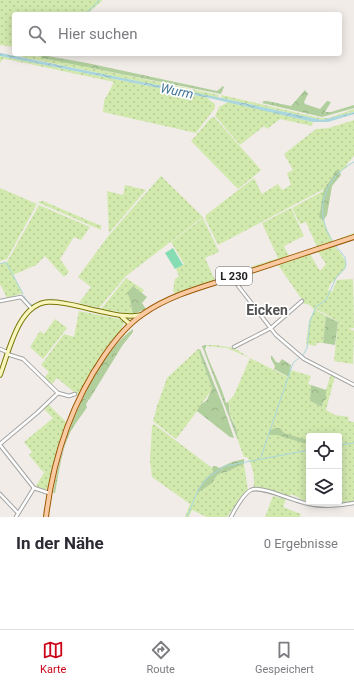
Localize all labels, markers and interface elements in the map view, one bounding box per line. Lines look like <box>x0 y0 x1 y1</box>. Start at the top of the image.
search box <box>12 12 342 56</box>
icon: search <box>26 23 48 45</box>
text: Hier suchen <box>58 25 137 43</box>
water label: Wurm <box>159 80 195 102</box>
road number: L 230 <box>216 267 252 285</box>
district label: Eicken <box>246 302 288 318</box>
map controls <box>306 433 342 505</box>
button: locate <box>306 433 342 469</box>
button: layers <box>306 469 342 505</box>
text: In der Nähe <box>16 533 104 553</box>
text: 0 Ergebnisse <box>264 536 338 551</box>
tab: Karte <box>40 639 66 676</box>
tab: Route <box>146 639 175 676</box>
tab: Gespeichert <box>255 639 314 676</box>

